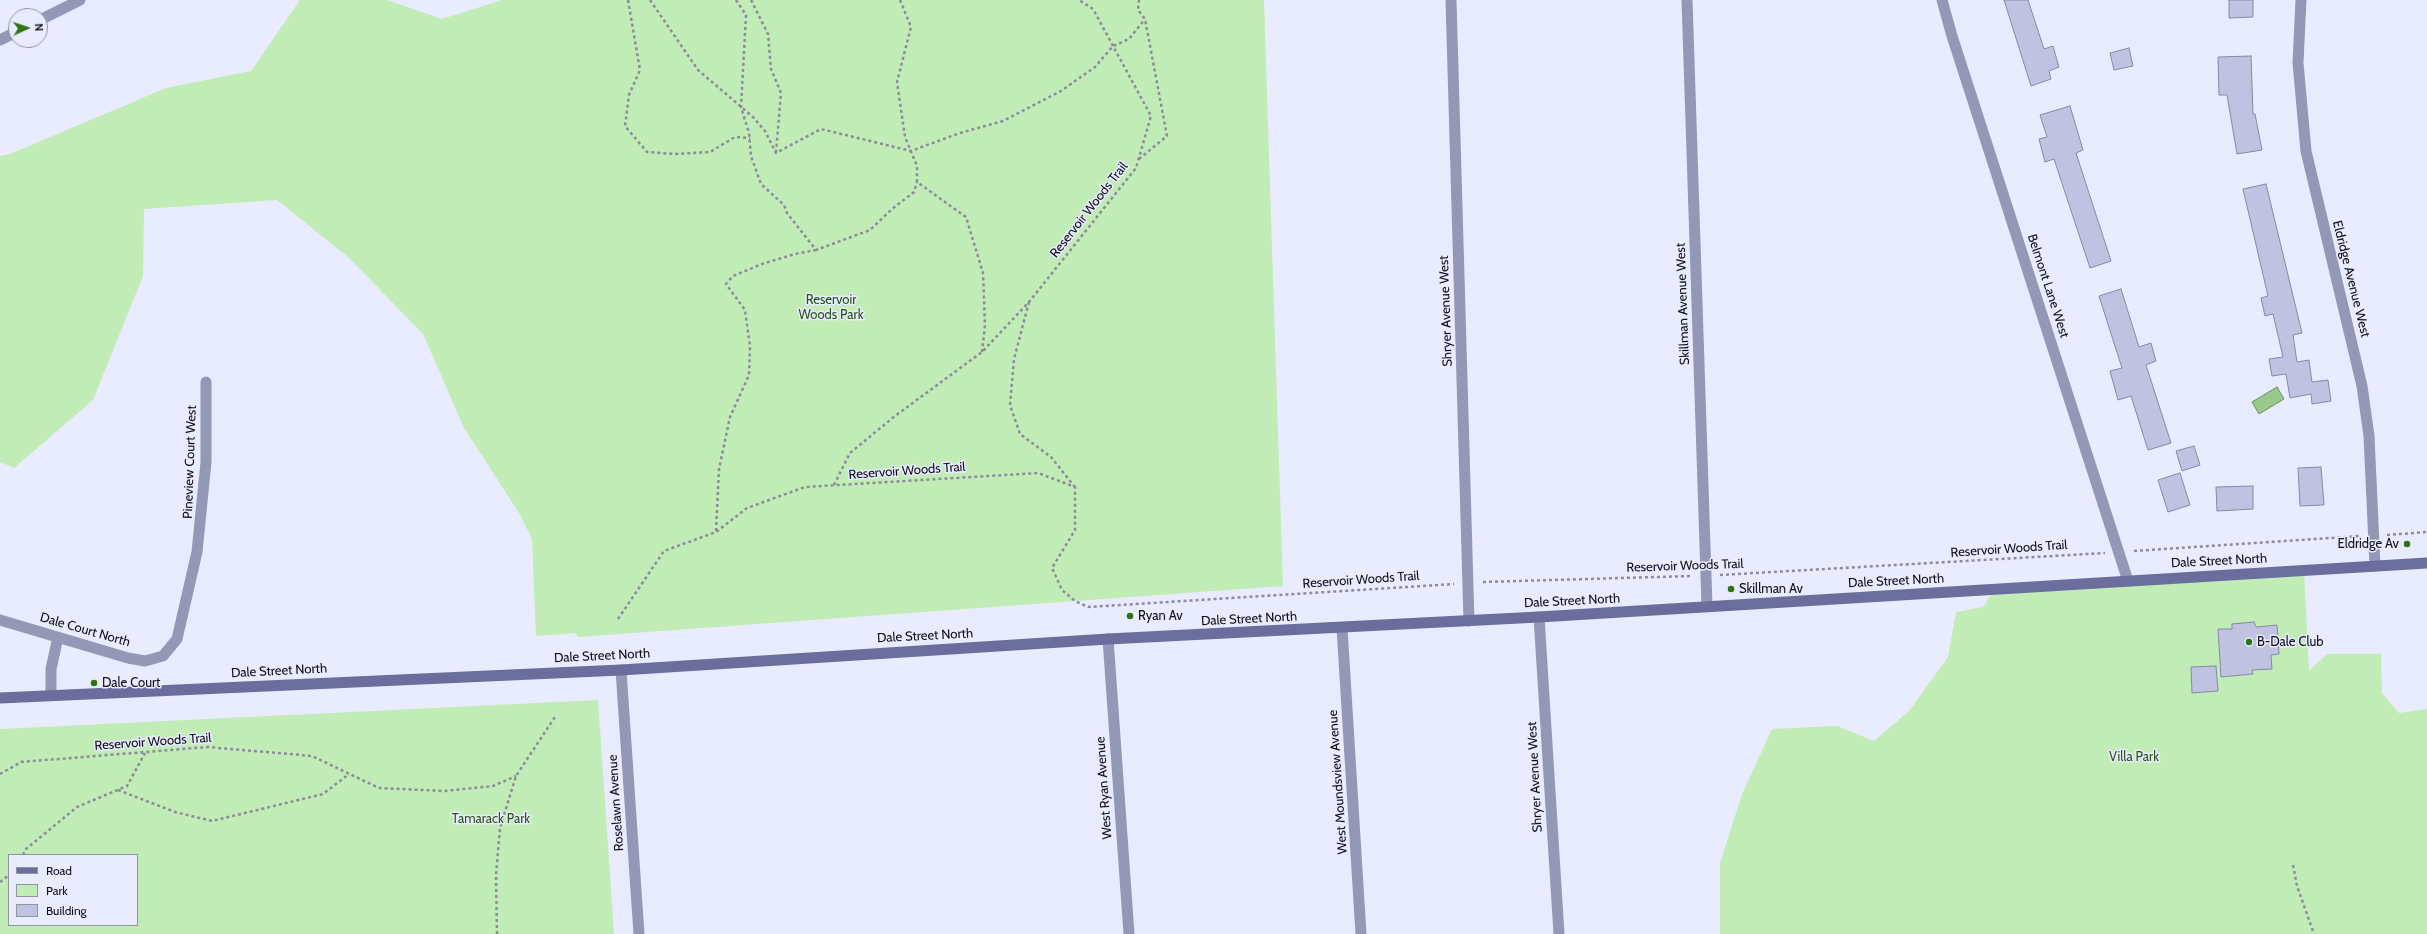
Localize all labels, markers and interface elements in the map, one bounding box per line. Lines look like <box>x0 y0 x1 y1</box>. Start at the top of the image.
north arrow <box>8 8 48 48</box>
text: N <box>32 23 46 32</box>
street label: Reservoir Woods Trail <box>1047 159 1131 261</box>
street label: Eldridge Avenue West <box>2329 219 2373 339</box>
street label: Belmont Lane West <box>2024 232 2072 340</box>
street label: Skillman Avenue West <box>1673 243 1693 365</box>
street label: Shryer Avenue West <box>1436 255 1456 367</box>
park label: Reservoir Woods Park <box>798 292 864 323</box>
street label: Pineview Court West <box>180 405 200 519</box>
street label: Reservoir Woods Trail <box>848 459 966 483</box>
place label: Eldridge Av <box>2337 536 2399 552</box>
street label: Reservoir Woods Trail <box>1950 537 2068 561</box>
marker: Eldridge Av <box>2402 539 2412 549</box>
street label: Dale Street North <box>2171 551 2267 571</box>
street label: Reservoir Woods Trail <box>1626 556 1744 576</box>
street label: Reservoir Woods Trail <box>1302 568 1420 592</box>
street label: Dale Street North <box>1848 571 1944 591</box>
place label: Skillman Av <box>1739 581 1803 597</box>
marker: Skillman Av <box>1726 584 1736 594</box>
street label: Dale Street North <box>1524 591 1620 611</box>
place label: Ryan Av <box>1138 608 1183 624</box>
street label: Dale Street North <box>1201 609 1297 629</box>
street label: Dale Court North <box>38 610 132 650</box>
marker: Ryan Av <box>1125 611 1135 621</box>
street label: Dale Street North <box>877 626 973 646</box>
place label: B-Dale Club <box>2257 634 2324 650</box>
marker: B-Dale Club <box>2244 637 2254 647</box>
street label: Dale Street North <box>554 646 650 666</box>
street label: Dale Street North <box>231 661 327 681</box>
place label: Dale Court <box>102 675 160 691</box>
marker: Dale Court <box>89 678 99 688</box>
street label: West Moundsview Avenue <box>1325 709 1351 855</box>
street label: Shryer Avenue West <box>1524 721 1546 833</box>
street label: Reservoir Woods Trail <box>94 730 212 754</box>
street label: West Ryan Avenue <box>1093 736 1115 840</box>
park label: Villa Park <box>2109 749 2159 765</box>
street label: Roselawn Avenue <box>605 754 627 852</box>
park label: Tamarack Park <box>452 811 530 827</box>
legend <box>8 854 138 926</box>
text: Road <box>46 863 72 878</box>
text: Park <box>46 883 68 898</box>
text: Building <box>46 903 87 918</box>

